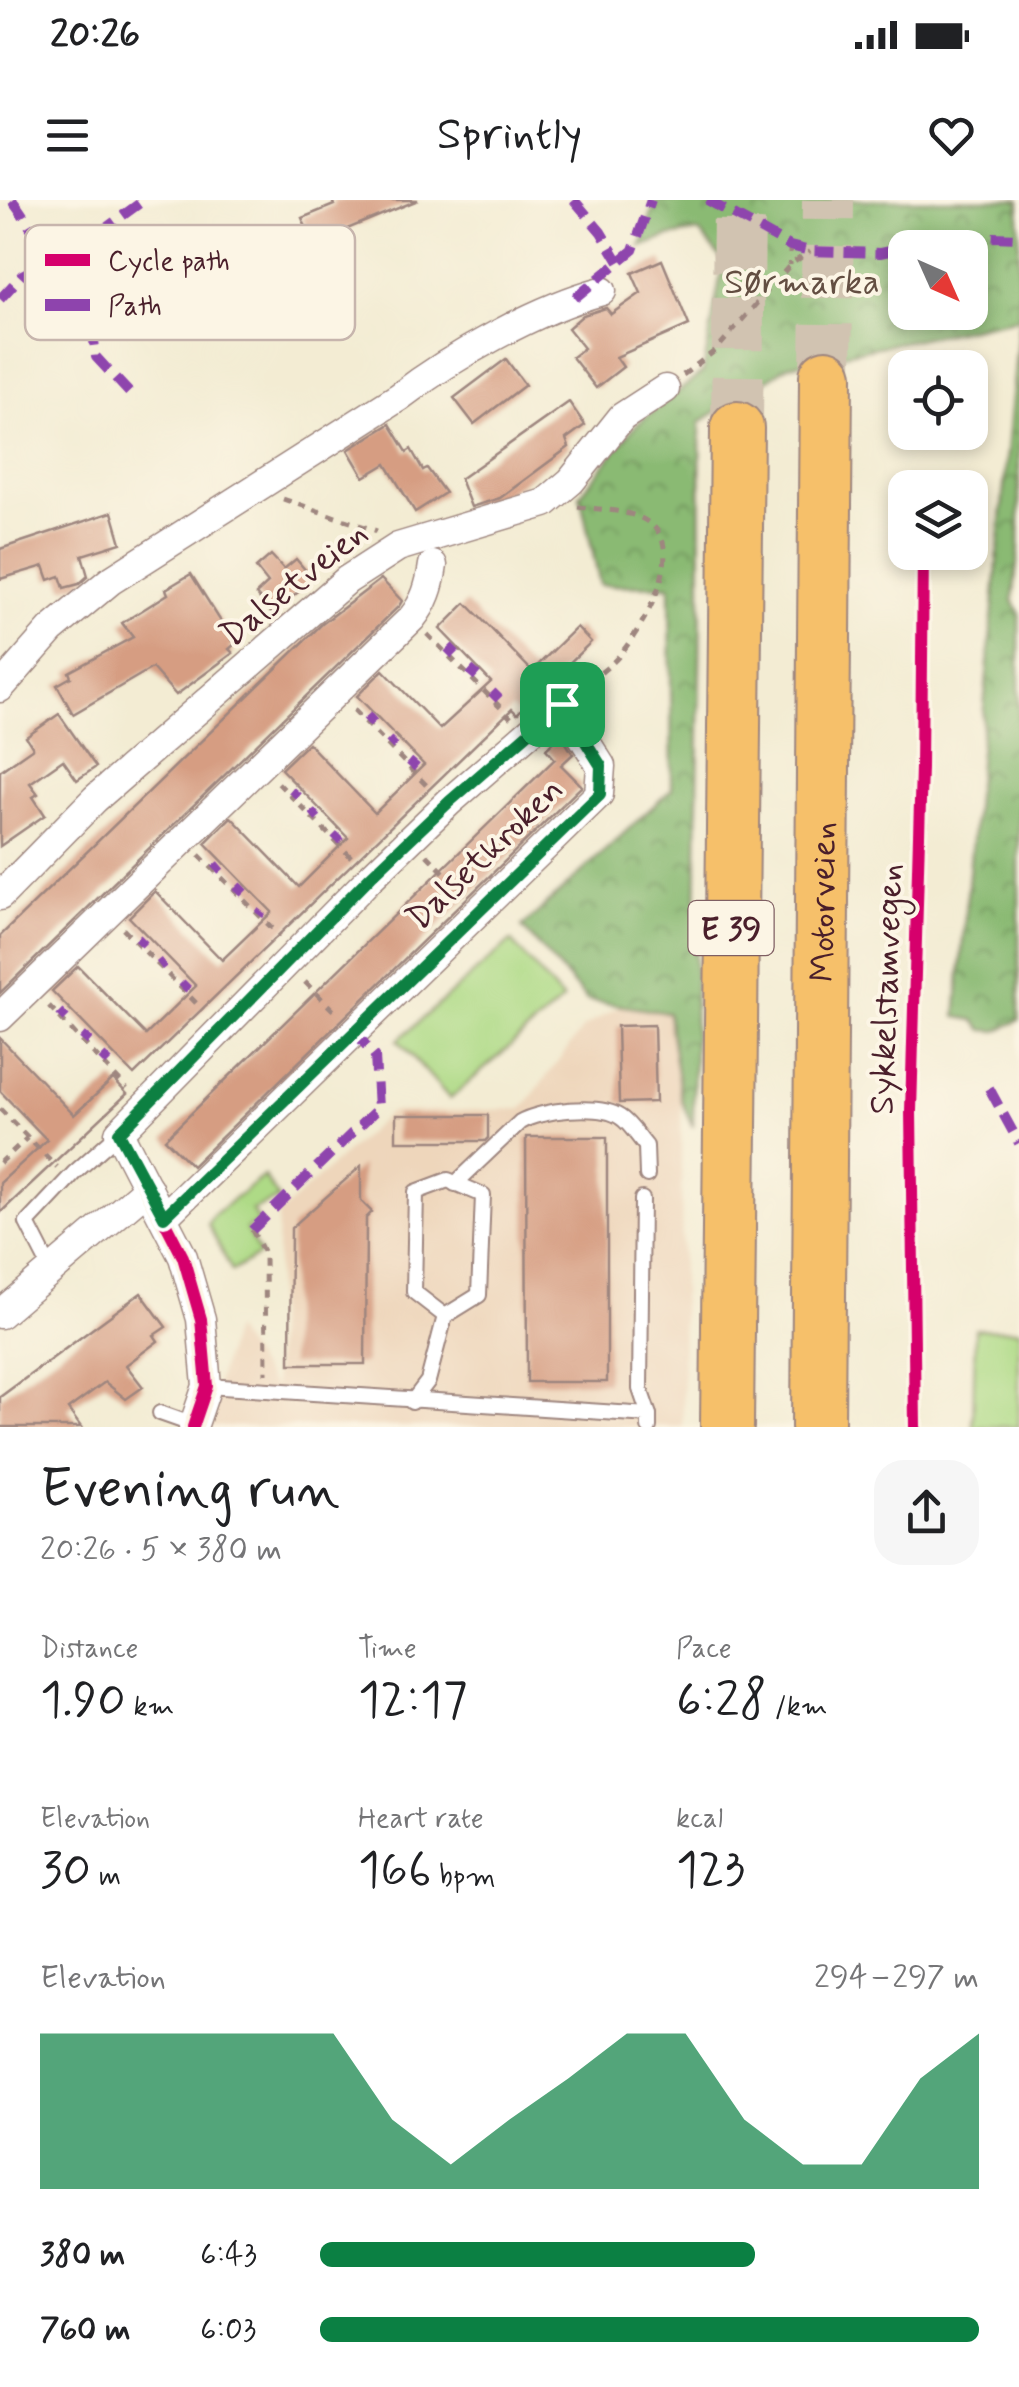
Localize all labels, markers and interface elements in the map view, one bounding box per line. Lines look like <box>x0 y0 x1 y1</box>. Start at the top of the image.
text: 20:26 <box>50 11 140 60</box>
text: Sprintly <box>437 106 582 165</box>
icon: menu <box>40 108 95 163</box>
icon: heart <box>924 108 979 163</box>
legend <box>25 225 355 340</box>
north arrow <box>888 230 988 330</box>
map controls <box>888 230 988 570</box>
text: Cycle path <box>108 244 230 281</box>
park label: Sørmarka <box>724 260 880 306</box>
text: Path <box>108 289 162 326</box>
button: locate <box>888 350 988 450</box>
button: layers <box>888 470 988 570</box>
street label: Dalsetveien <box>211 511 377 658</box>
pin <box>520 662 605 747</box>
icon: arrive <box>535 677 590 732</box>
street label: Dalsetkroken <box>397 768 574 941</box>
street label: Motorveien <box>800 822 848 982</box>
street label: Sykkelstamvegen <box>860 863 917 1116</box>
road number: E 39 <box>688 901 774 955</box>
text: Evening run <box>40 1455 340 1527</box>
button: share <box>874 1460 979 1565</box>
text: 20:26 · 5 × 380 m <box>40 1529 282 1571</box>
text: Distance <box>40 1631 138 1668</box>
text: Time <box>358 1631 417 1668</box>
text: Pace <box>676 1631 732 1668</box>
text: 1.90 <box>40 1668 126 1734</box>
text: 12:17 <box>358 1668 468 1734</box>
text: 6:28 <box>676 1668 767 1734</box>
text: km <box>126 1689 174 1726</box>
text: /km <box>767 1689 827 1726</box>
text: Elevation <box>40 1801 150 1838</box>
text: Heart rate <box>358 1801 484 1838</box>
text: kcal <box>676 1801 723 1838</box>
text: 30 <box>40 1838 91 1904</box>
text: 166 <box>358 1838 432 1904</box>
text: 123 <box>676 1838 745 1904</box>
text: m <box>91 1859 121 1896</box>
text: bpm <box>432 1859 496 1896</box>
text: Elevation <box>40 1957 166 1999</box>
text: 294–297 m <box>814 1957 979 1999</box>
text: 380 m <box>40 2234 125 2276</box>
text: 6:43 <box>200 2234 257 2276</box>
text: 760 m <box>40 2309 130 2351</box>
text: 6:03 <box>200 2309 256 2351</box>

